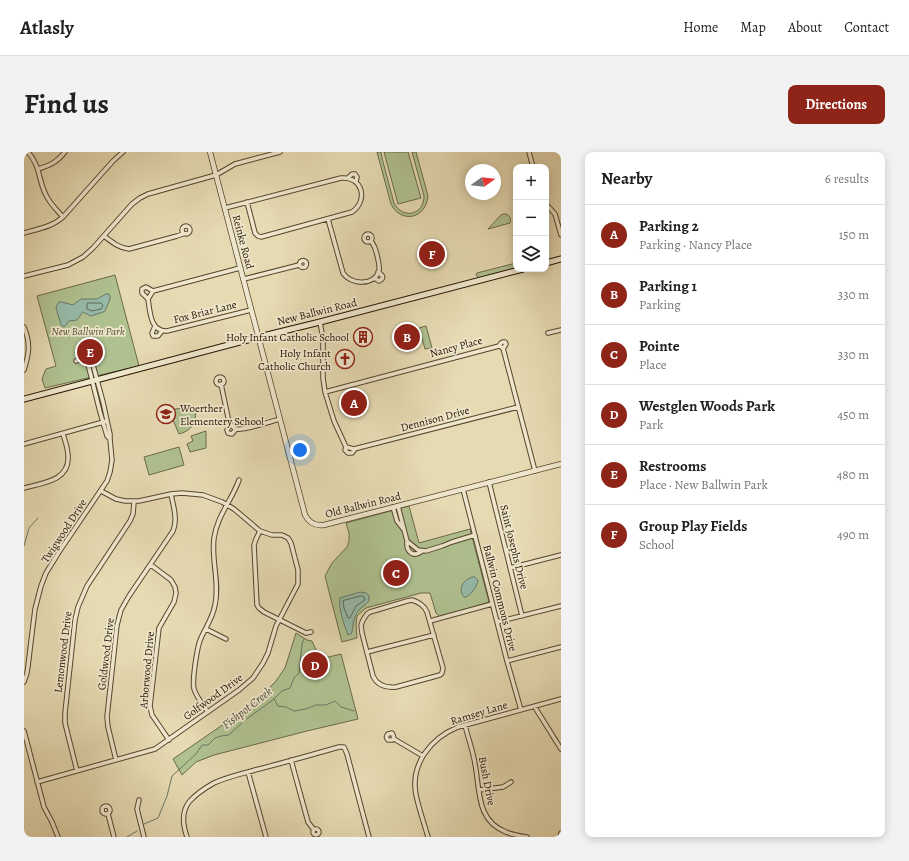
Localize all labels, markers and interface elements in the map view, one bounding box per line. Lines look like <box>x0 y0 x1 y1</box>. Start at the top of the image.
text: Atlasly <box>20 15 74 41</box>
text: Home <box>683 18 718 37</box>
text: Map <box>740 18 766 37</box>
text: About <box>788 18 822 37</box>
text: Contact <box>844 18 889 37</box>
text: Find us <box>24 85 109 123</box>
button: Directions <box>788 85 885 124</box>
north arrow <box>465 164 501 200</box>
map controls <box>513 164 549 272</box>
button: + <box>513 164 549 200</box>
text: Nearby <box>601 167 652 190</box>
text: 6 results <box>825 170 869 187</box>
button: − <box>513 200 549 236</box>
street label: Reinke Road <box>229 213 257 271</box>
text: Parking 2 <box>639 216 699 236</box>
text: A <box>610 226 618 243</box>
text: 150 m <box>839 226 869 243</box>
button: layers <box>513 236 549 272</box>
text: Parking · Nancy Place <box>639 236 752 253</box>
pin: F <box>419 239 445 269</box>
text: Parking 1 <box>639 276 697 296</box>
text: B <box>610 286 618 303</box>
text: 330 m <box>838 286 869 303</box>
street label: New Ballwin Road <box>276 295 358 329</box>
text: Parking <box>639 296 681 313</box>
street label: Fox Briar Lane <box>172 297 238 327</box>
pin: B <box>394 322 420 352</box>
park label: New Ballwin Park <box>51 324 125 339</box>
building icon: Holy Infant Catholic School <box>352 326 374 348</box>
place label: Holy Infant Catholic School <box>226 330 349 345</box>
street label: Nancy Place <box>428 333 484 361</box>
text: Pointe <box>639 336 680 356</box>
pin: E <box>77 337 103 367</box>
place label: Holy Infant Catholic Church <box>258 346 331 374</box>
text: C <box>610 346 618 363</box>
text: 330 m <box>838 346 869 363</box>
church icon: Holy Infant Catholic Church <box>334 348 356 370</box>
text: Place <box>639 356 667 373</box>
pin: A <box>341 388 367 418</box>
text: Westglen Woods Park <box>639 396 775 416</box>
place label: Woerther Elementery School <box>179 401 264 429</box>
school or university icon: Woerther Elementery School <box>155 403 177 425</box>
street label: Dennison Drive <box>399 403 471 435</box>
text: D <box>609 406 619 423</box>
text: 450 m <box>837 406 869 423</box>
text: Park <box>639 416 663 433</box>
your location <box>290 440 310 460</box>
text: Restrooms <box>639 456 706 476</box>
text: E <box>610 466 618 483</box>
text: 480 m <box>836 466 869 483</box>
text: Place · New Ballwin Park <box>639 476 768 493</box>
street label: Old Ballwin Road <box>324 488 402 522</box>
street label: Twigwood Drive <box>38 496 90 566</box>
street label: Saint Josephs Drive <box>496 503 532 591</box>
text: Group Play Fields <box>639 516 747 536</box>
text: F <box>611 526 617 543</box>
text: 490 m <box>837 526 869 543</box>
text: School <box>639 536 674 553</box>
street label: Ballwin Commons Drive <box>479 543 521 653</box>
pin: C <box>383 558 409 588</box>
street label: Lemonwood Drive <box>51 610 75 694</box>
street label: Goldwood Drive <box>94 617 118 691</box>
street label: Arborwood Drive <box>136 631 158 710</box>
pin: D <box>302 650 328 680</box>
street label: Golfwood Drive <box>180 670 246 724</box>
water label: Fishpot Creek <box>219 683 276 733</box>
street label: Ramsey Lane <box>449 697 509 729</box>
street label: Bush Drive <box>475 755 499 807</box>

